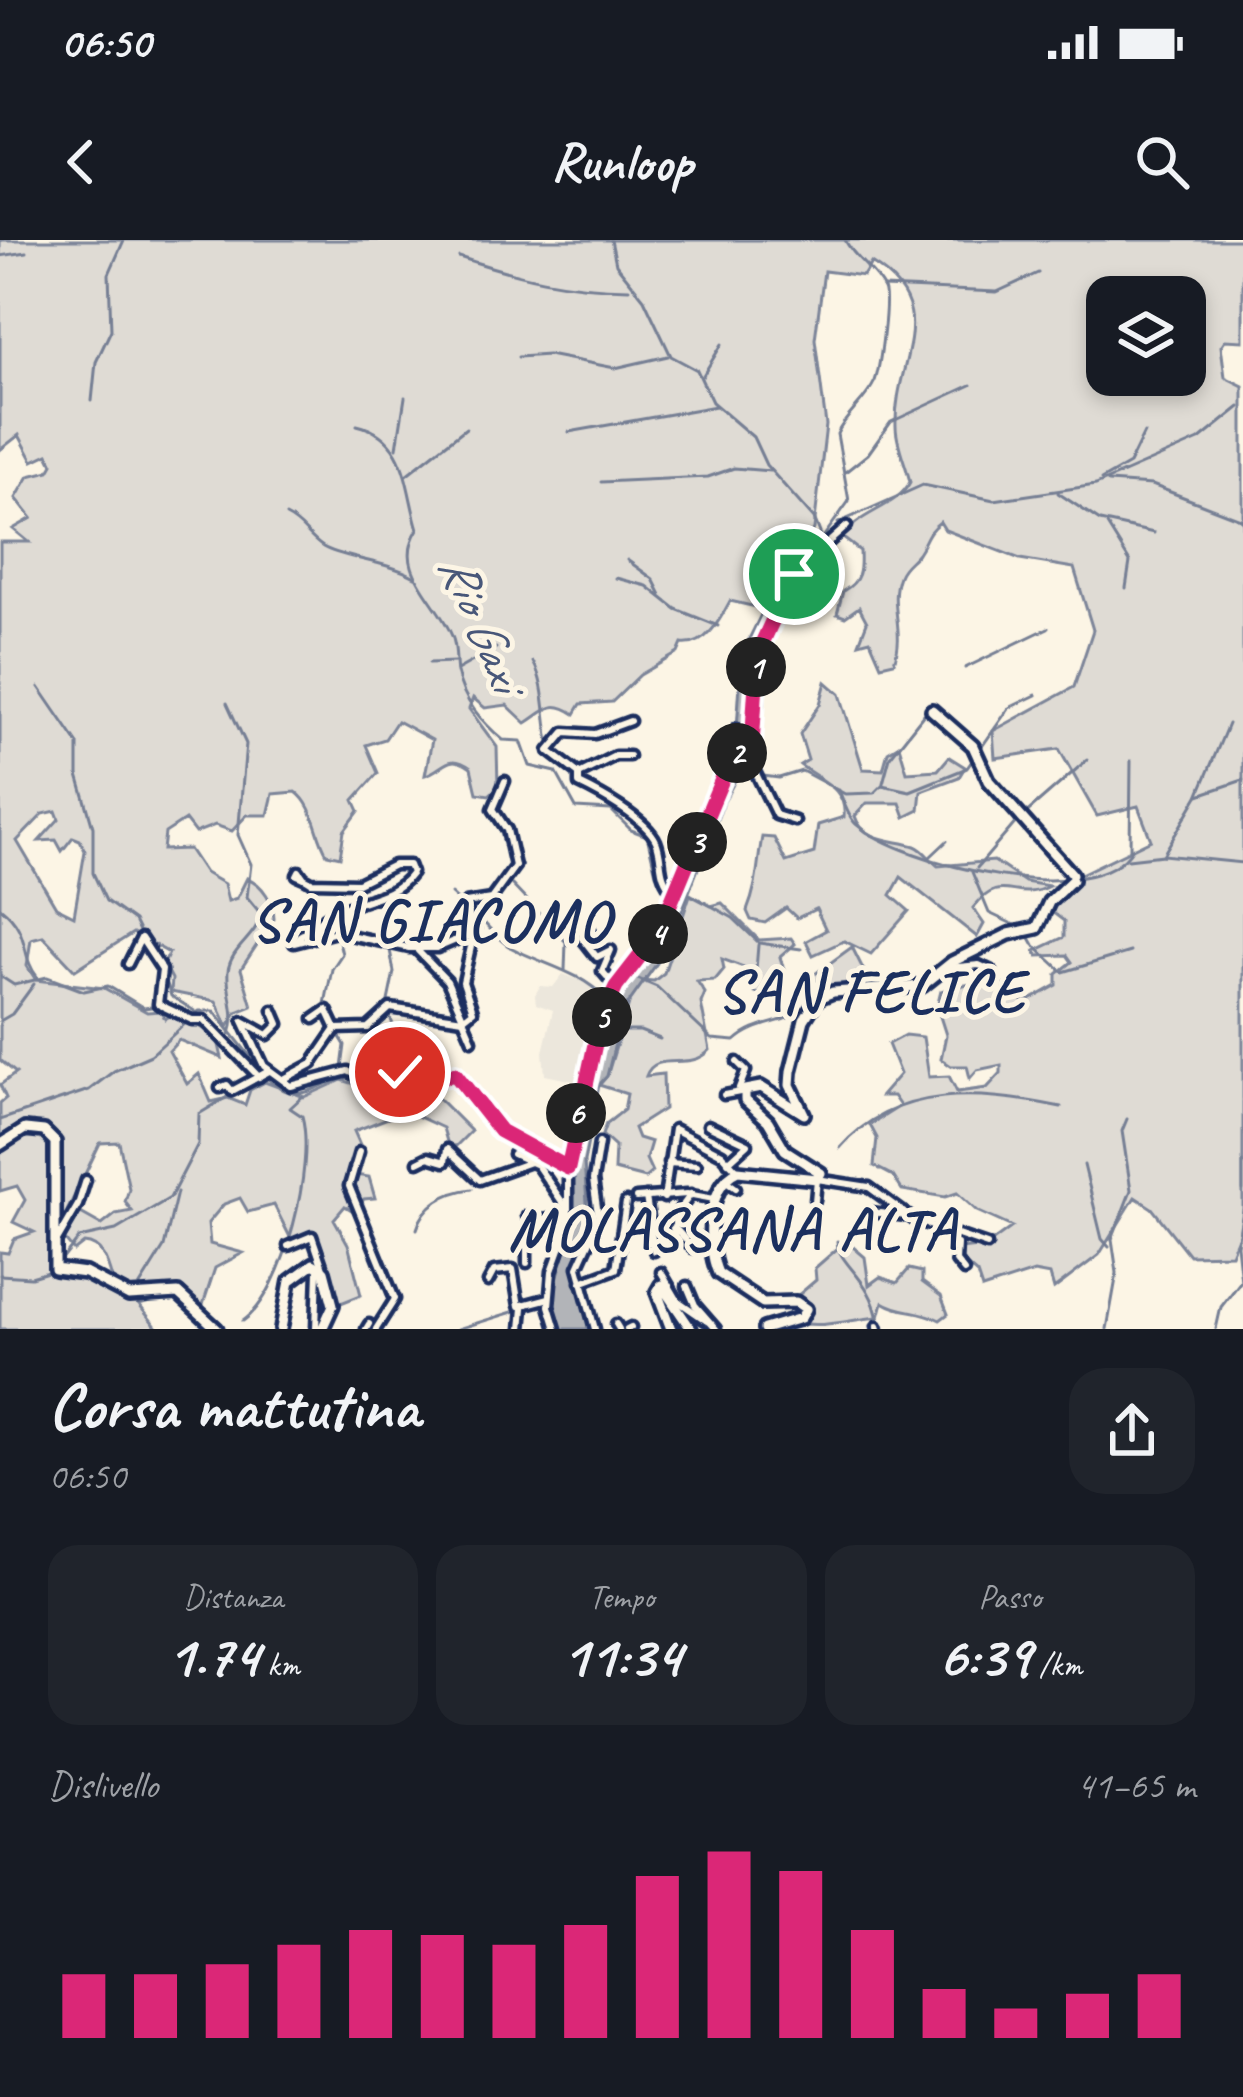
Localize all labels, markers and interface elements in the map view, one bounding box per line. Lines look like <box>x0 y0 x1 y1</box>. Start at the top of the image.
text: 06:50 <box>60 14 150 71</box>
text: Runloop <box>551 128 692 196</box>
icon: back <box>48 129 114 195</box>
icon: search <box>1129 129 1195 195</box>
map controls <box>1086 276 1206 396</box>
button: layers <box>1086 276 1206 396</box>
pin <box>743 523 845 625</box>
icon: arrive <box>761 541 827 607</box>
water label: Rio Gaxi <box>425 545 544 711</box>
pin: 1 <box>726 637 786 697</box>
text: 1 <box>749 646 763 688</box>
pin: 2 <box>707 723 767 783</box>
text: 2 <box>730 732 744 774</box>
pin: 3 <box>667 812 727 872</box>
text: 3 <box>690 821 704 863</box>
district label: SAN GIACOMO <box>250 882 616 958</box>
pin: 4 <box>628 904 688 964</box>
text: 4 <box>651 913 665 955</box>
district label: SAN FELICE <box>716 953 1031 1029</box>
pin: 5 <box>572 987 632 1047</box>
text: 5 <box>595 996 609 1038</box>
pin <box>349 1021 451 1123</box>
icon: check <box>367 1039 433 1105</box>
pin: 6 <box>546 1083 606 1143</box>
text: 6 <box>568 1092 584 1134</box>
district label: MOLASSANA ALTA <box>508 1191 959 1267</box>
text: Corsa mattutina <box>48 1365 419 1448</box>
button: share <box>1069 1368 1195 1494</box>
text: 06:50 <box>48 1452 126 1501</box>
text: Distanza <box>183 1576 283 1618</box>
text: Tempo <box>589 1576 654 1618</box>
text: Passo <box>979 1576 1041 1618</box>
text: 1.74 <box>167 1618 259 1694</box>
text: 11:34 <box>562 1618 681 1694</box>
text: 6:39 <box>938 1618 1031 1694</box>
text: km <box>259 1644 300 1686</box>
text: /km <box>1031 1644 1082 1686</box>
text: Dislivello <box>48 1761 158 1810</box>
text: 41–65 m <box>1076 1761 1195 1810</box>

